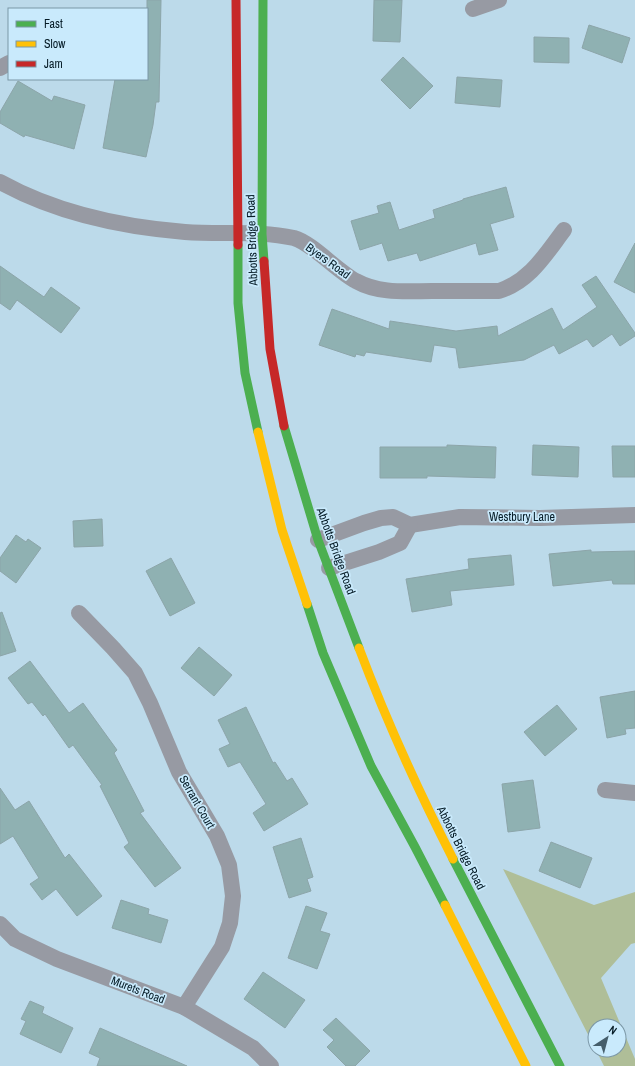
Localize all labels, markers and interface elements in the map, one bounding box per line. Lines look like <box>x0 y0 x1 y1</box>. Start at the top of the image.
legend <box>8 8 148 80</box>
text: Fast <box>44 16 63 32</box>
text: Slow <box>44 36 66 52</box>
text: Jam <box>44 56 63 72</box>
street label: Abbotts Bridge Road <box>242 194 262 287</box>
street label: Byers Road <box>302 239 354 283</box>
street label: Abbotts Bridge Road <box>313 504 359 597</box>
street label: Westbury Lane <box>489 509 555 525</box>
street label: Serrant Court <box>175 772 219 832</box>
street label: Abbotts Bridge Road <box>433 803 489 892</box>
street label: Murets Road <box>109 972 167 1008</box>
north arrow <box>587 1018 627 1058</box>
text: N <box>606 1022 620 1037</box>

